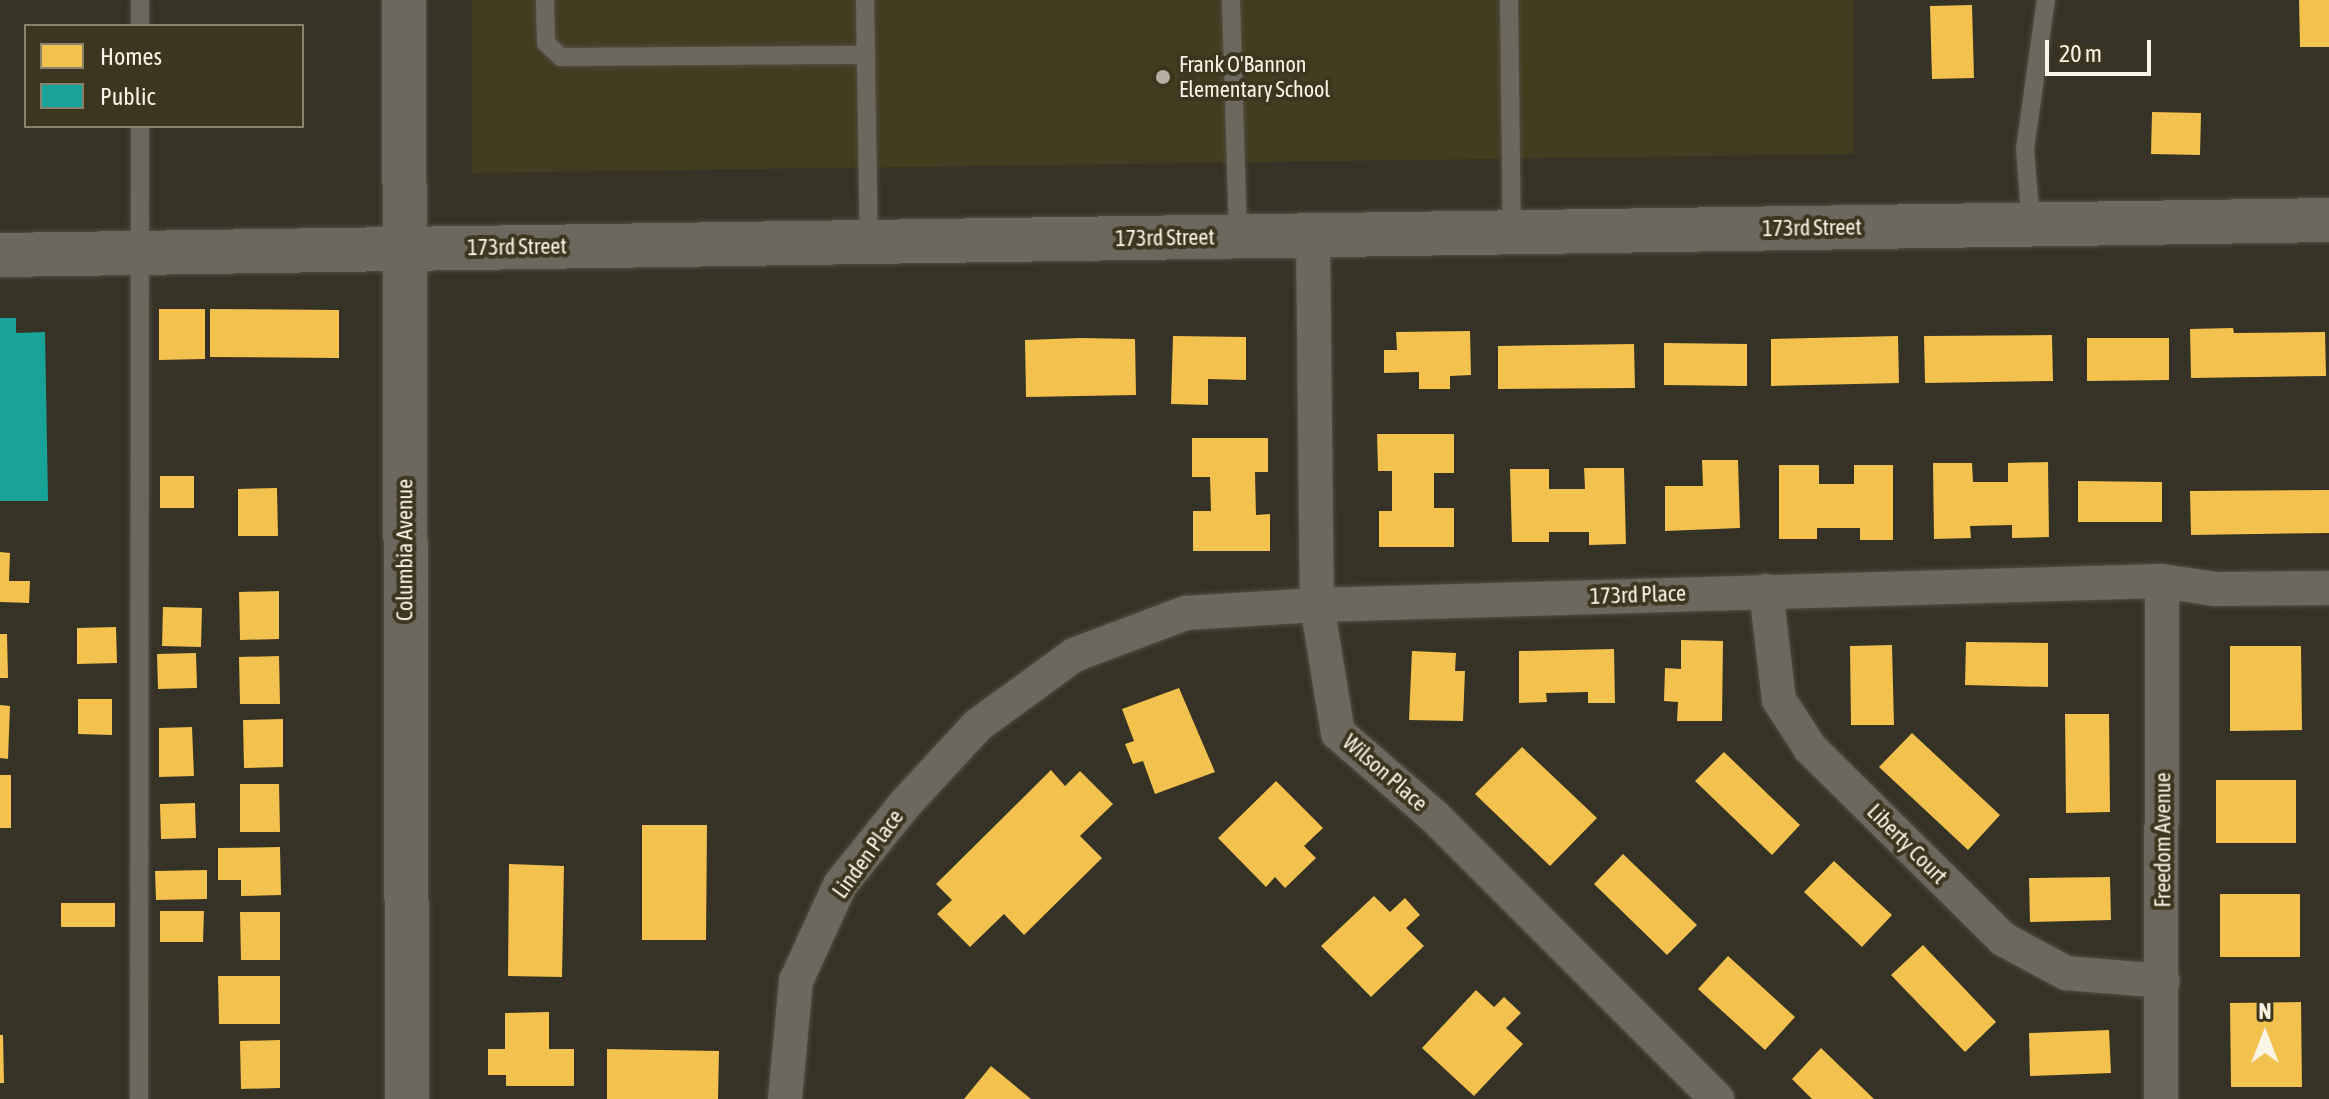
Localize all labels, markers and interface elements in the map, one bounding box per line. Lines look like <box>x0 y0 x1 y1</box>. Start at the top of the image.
legend <box>24 24 304 128</box>
scale bar <box>2049 24 2155 74</box>
text: 20 m <box>2059 40 2102 67</box>
text: Homes <box>100 43 162 70</box>
place label: Frank O'Bannon Elementary School <box>1179 51 1330 102</box>
marker: Frank O'Bannon Elementary School <box>1154 68 1172 86</box>
text: Public <box>100 83 156 110</box>
street label: 173rd Street <box>1762 214 1862 242</box>
street label: 173rd Street <box>1115 224 1215 252</box>
street label: 173rd Street <box>467 233 567 261</box>
street label: Columbia Avenue <box>392 479 418 621</box>
street label: 173rd Place <box>1590 580 1686 610</box>
street label: Wilson Place <box>1337 729 1433 817</box>
street label: Freedom Avenue <box>2150 772 2176 908</box>
street label: Liberty Court <box>1862 799 1952 889</box>
street label: Linden Place <box>827 804 909 904</box>
north arrow <box>2225 995 2305 1075</box>
text: N <box>2259 998 2271 1024</box>

